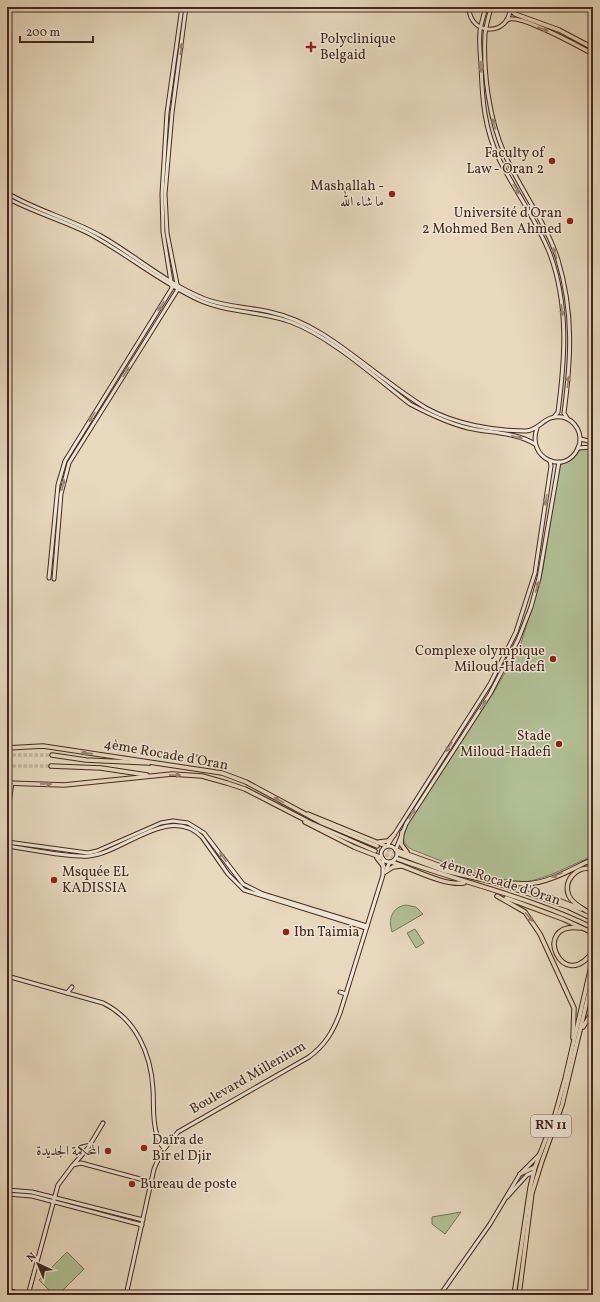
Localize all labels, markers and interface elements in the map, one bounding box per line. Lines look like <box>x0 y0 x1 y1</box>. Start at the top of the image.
scale bar <box>20 18 93 44</box>
text: 200 m <box>26 25 60 41</box>
one-way arrow <box>537 27 549 33</box>
place label: Polyclinique Belgaid <box>320 30 396 65</box>
marker: Polyclinique Belgaid <box>305 41 317 53</box>
one-way arrow <box>178 43 184 55</box>
one-way arrow <box>478 61 484 74</box>
one-way arrow <box>491 118 497 130</box>
place label: Faculty of Law - Oran 2 <box>467 144 545 179</box>
marker: Faculty of Law - Oran 2 <box>547 156 557 166</box>
place label: Mashallah - ما شاء الله <box>311 177 384 212</box>
one-way arrow <box>513 183 520 195</box>
marker: Mashallah - ما شاء الله <box>387 189 397 199</box>
place label: Université d'Oran 2 Mohmed Ben Ahmed <box>422 204 562 239</box>
marker: Université d'Oran 2 Mohmed Ben Ahmed <box>565 216 575 226</box>
one-way arrow <box>552 247 558 259</box>
one-way arrow <box>157 300 164 312</box>
one-way arrow <box>559 304 565 316</box>
one-way arrow <box>122 366 129 377</box>
one-way arrow <box>565 376 571 388</box>
one-way arrow <box>88 412 96 422</box>
one-way arrow <box>511 434 524 440</box>
one-way arrow <box>60 478 66 491</box>
one-way arrow <box>543 494 549 506</box>
one-way arrow <box>534 581 540 593</box>
place label: Complexe olympique Miloud-Hadefi <box>415 642 545 677</box>
marker: Complexe olympique Miloud-Hadefi <box>548 654 558 664</box>
one-way arrow <box>479 700 487 710</box>
place label: Stade Miloud-Hadefi <box>460 727 551 762</box>
street label: 4ème Rocade d'Oran <box>102 735 230 775</box>
marker: Stade Miloud-Hadefi <box>554 739 564 749</box>
one-way arrow <box>445 741 452 753</box>
one-way arrow <box>81 750 93 756</box>
one-way arrow <box>169 771 181 778</box>
one-way arrow <box>40 781 53 787</box>
one-way arrow <box>273 796 285 803</box>
one-way arrow <box>409 808 416 820</box>
one-way arrow <box>219 852 227 862</box>
street label: 4ème Rocade d'Oran <box>437 853 563 911</box>
place label: Msquée EL KADISSIA <box>62 863 129 898</box>
one-way arrow <box>552 872 563 878</box>
marker: Msquée EL KADISSIA <box>49 875 59 885</box>
one-way arrow <box>525 912 534 923</box>
place label: Ibn Taimia <box>294 923 359 942</box>
marker: Ibn Taimia <box>281 927 291 937</box>
street label: Boulevard Millenium <box>187 1037 309 1119</box>
road number: RN 11 <box>531 1115 571 1137</box>
place label: Daïra de Bir el Djir <box>152 1131 212 1166</box>
place label: المحكمة الجديدة <box>36 1142 100 1161</box>
marker: Daïra de Bir el Djir <box>139 1143 149 1153</box>
marker: المحكمة الجديدة <box>103 1146 113 1156</box>
place label: Bureau de poste <box>140 1175 237 1194</box>
marker: Bureau de poste <box>127 1179 137 1189</box>
north arrow <box>18 1244 58 1284</box>
text: N <box>24 1250 40 1266</box>

